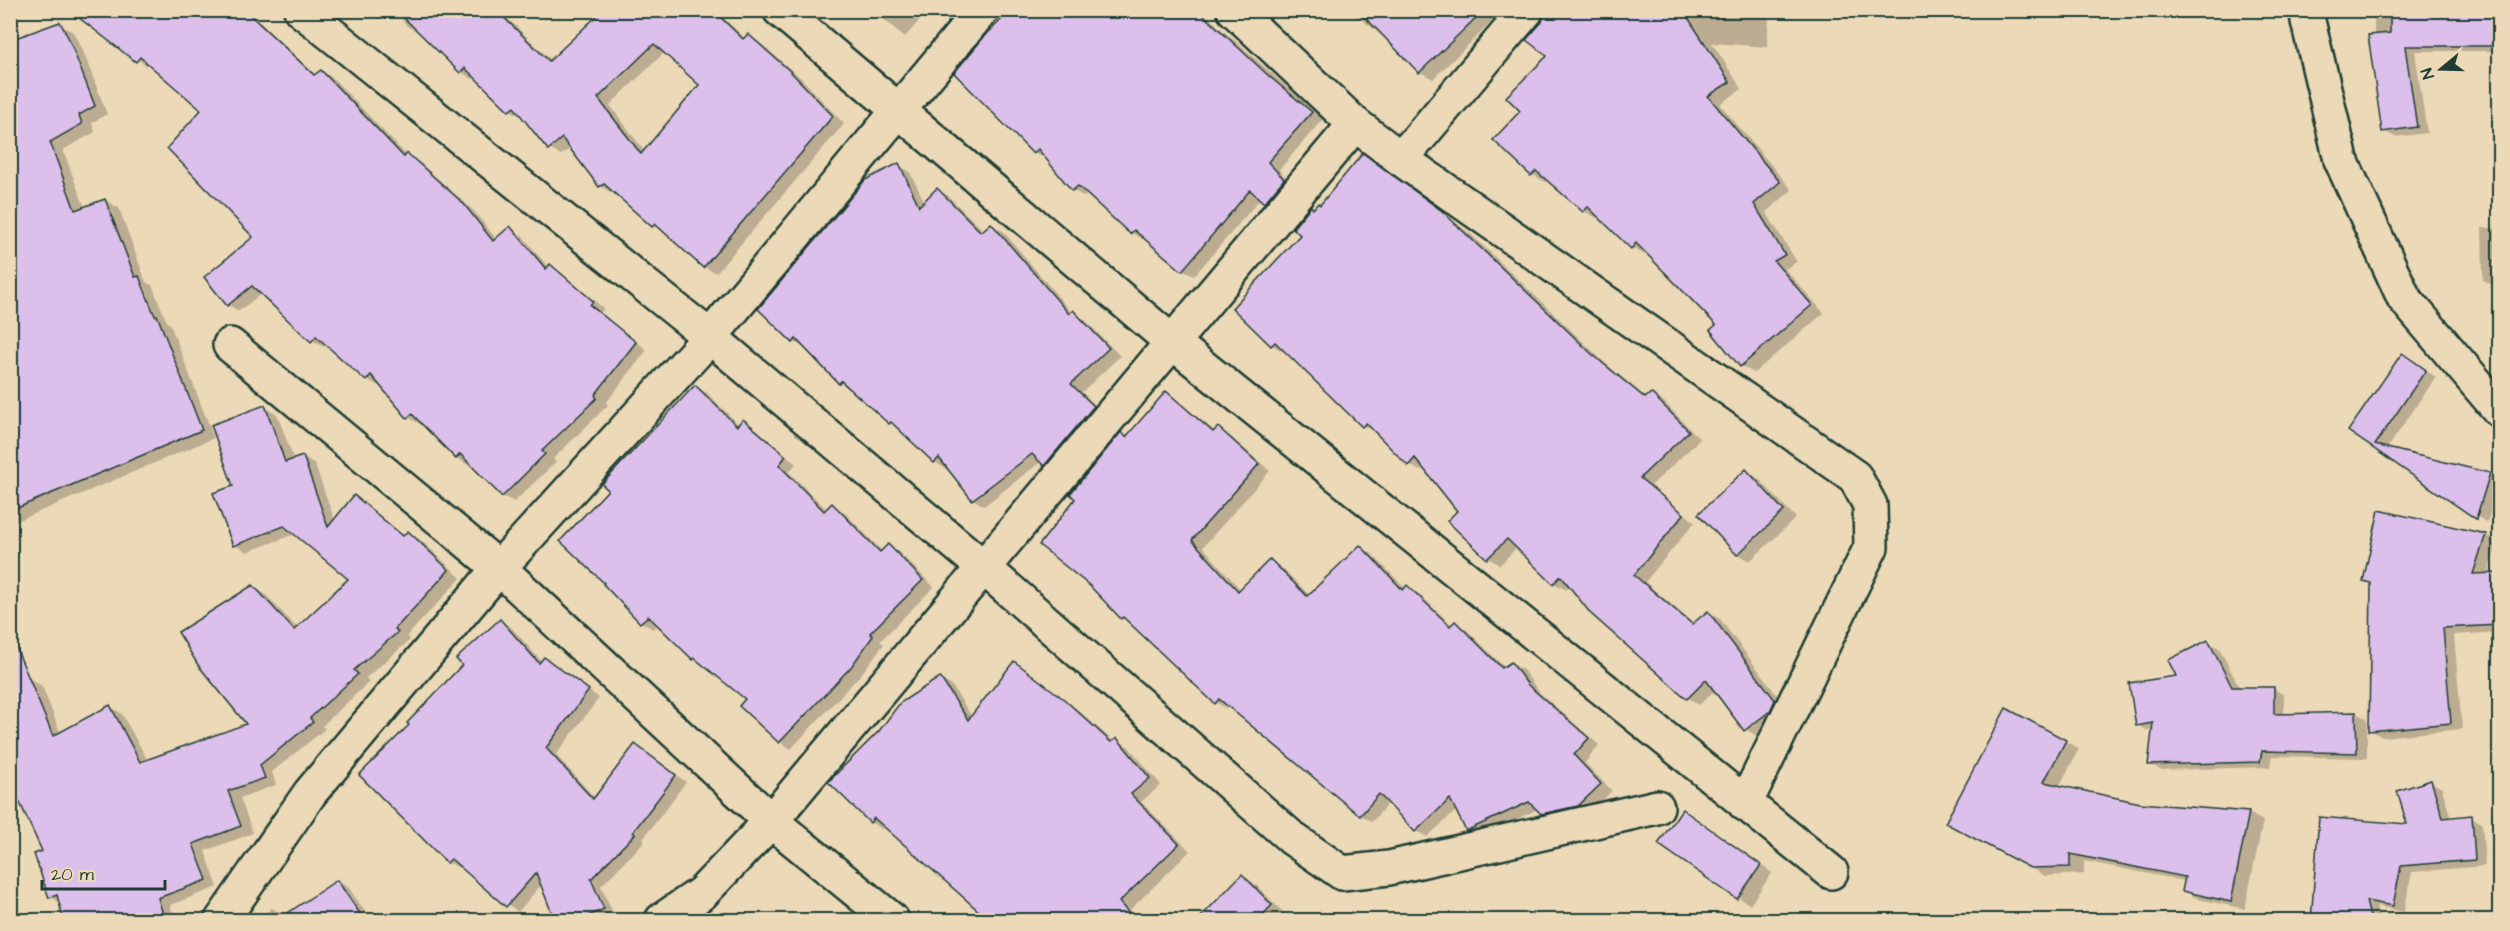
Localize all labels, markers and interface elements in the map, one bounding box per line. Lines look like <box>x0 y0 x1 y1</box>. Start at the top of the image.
north arrow <box>2411 39 2471 99</box>
text: N <box>2416 65 2440 82</box>
scale bar <box>42 853 165 891</box>
text: 20 m <box>51 862 94 887</box>

